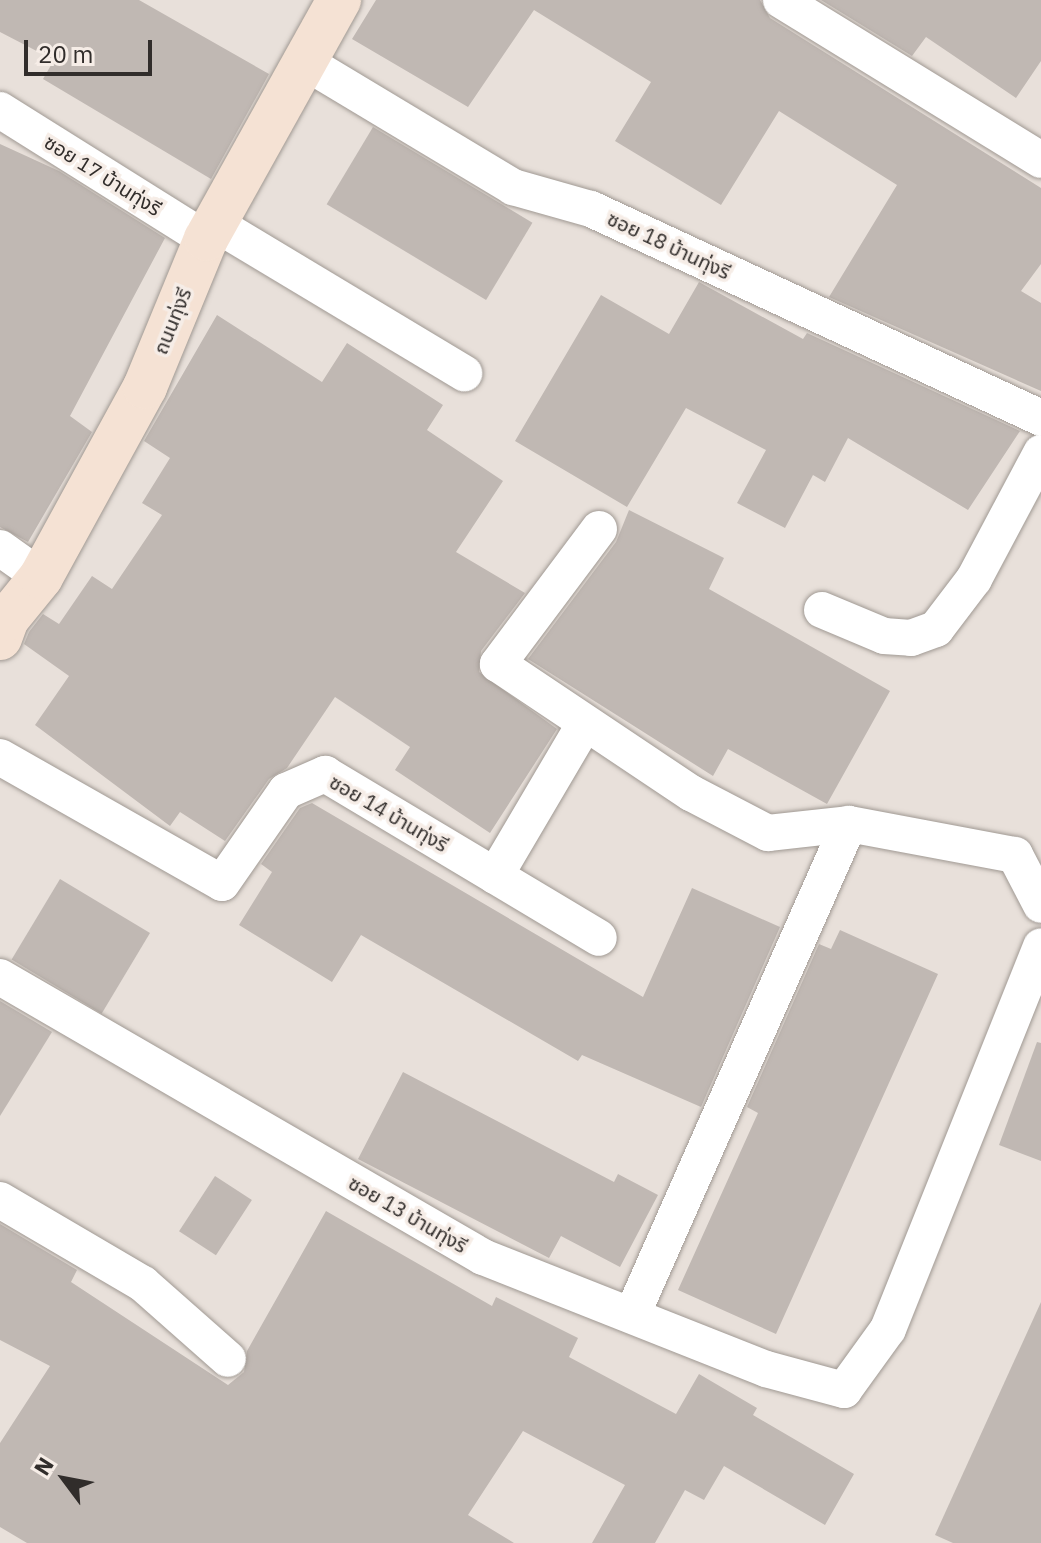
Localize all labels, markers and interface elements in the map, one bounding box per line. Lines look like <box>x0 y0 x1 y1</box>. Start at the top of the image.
scale bar <box>28 24 156 74</box>
text: 20 m <box>38 38 93 70</box>
street label: ซอย 17 บ้านทุ่งรี <box>40 130 166 220</box>
street label: ซอย 18 บ้านทุ่งรี <box>604 206 734 284</box>
street label: ถนนทุ่งรี <box>148 284 196 358</box>
street label: ซอย 14 บ้านทุ่งรี <box>325 769 453 857</box>
street label: ซอย 13 บ้านทุ่งรี <box>344 1170 472 1258</box>
north arrow <box>24 1439 104 1519</box>
text: N <box>27 1452 60 1480</box>

